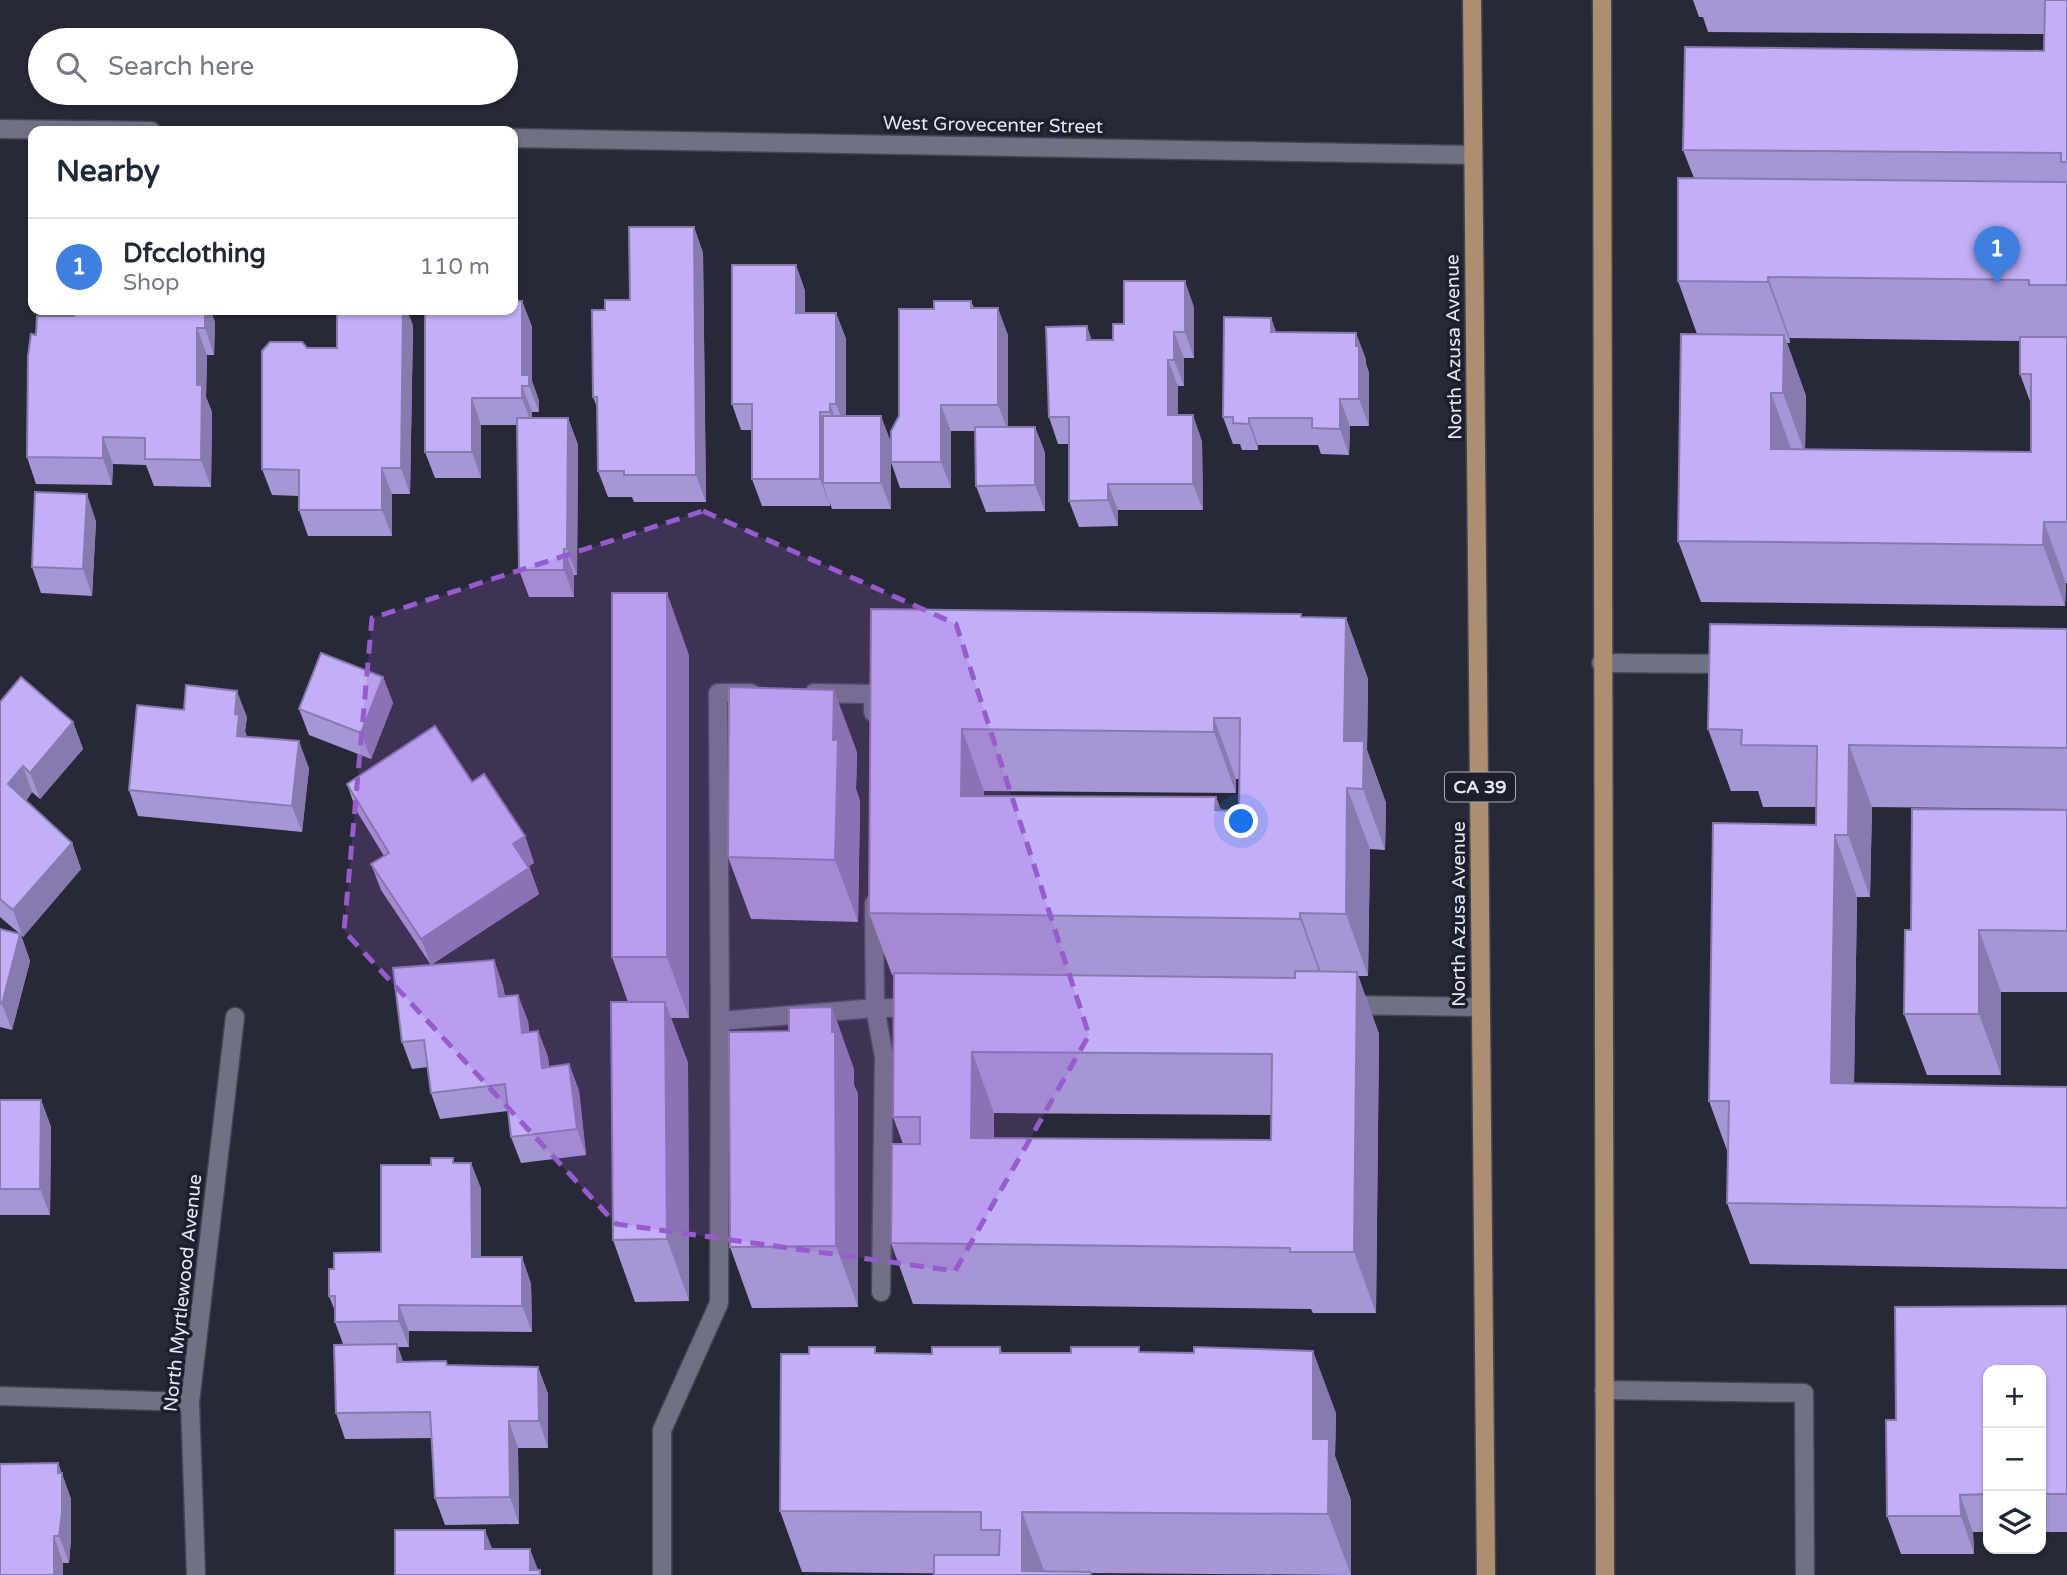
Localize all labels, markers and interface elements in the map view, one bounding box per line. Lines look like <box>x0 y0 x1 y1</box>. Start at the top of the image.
search box <box>28 28 518 105</box>
icon: search <box>52 48 90 86</box>
text: Search here <box>108 51 254 82</box>
street label: West Grovecenter Street <box>883 112 1103 138</box>
text: Nearby <box>56 153 160 190</box>
pin: 1 <box>1974 226 2020 284</box>
text: Dfcclothing <box>123 238 266 269</box>
text: 1 <box>72 253 86 281</box>
text: 110 m <box>420 253 490 281</box>
street label: North Azusa Avenue <box>1441 254 1467 440</box>
text: Shop <box>123 269 180 297</box>
road number: CA 39 <box>1445 772 1515 802</box>
your location <box>1224 804 1258 838</box>
street label: North Azusa Avenue <box>1448 821 1470 1007</box>
street label: North Myrtlewood Avenue <box>160 1173 206 1413</box>
map controls <box>1983 1365 2046 1554</box>
button: + <box>1983 1365 2046 1428</box>
button: − <box>1983 1428 2046 1491</box>
button: layers <box>1983 1491 2046 1554</box>

